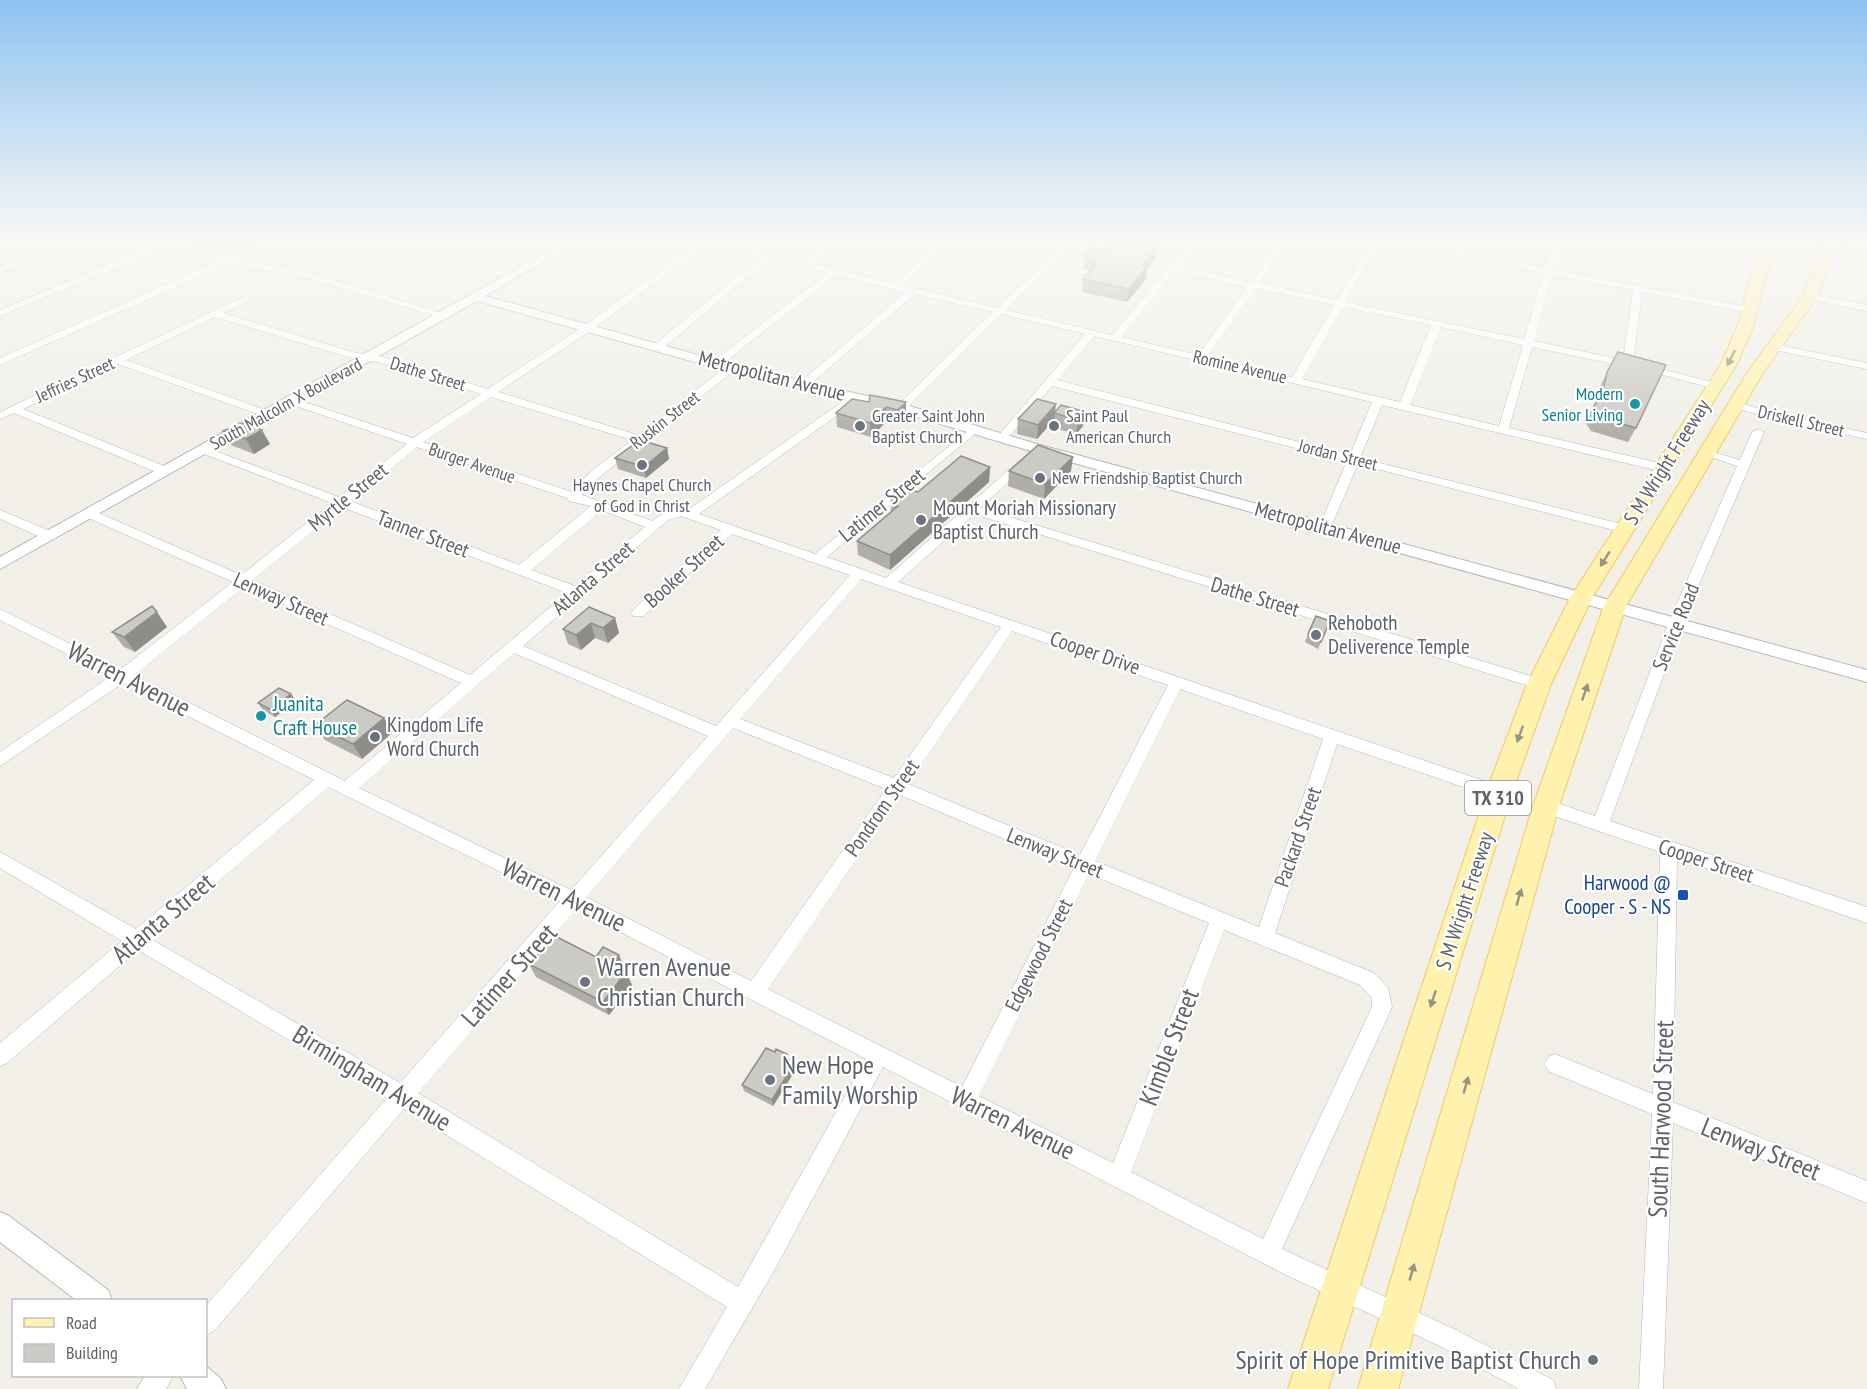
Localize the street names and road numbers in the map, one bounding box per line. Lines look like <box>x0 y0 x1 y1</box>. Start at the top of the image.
street label: Metropolitan Avenue <box>696 344 849 407</box>
street label: Romine Avenue <box>1191 345 1289 388</box>
street label: Jeffries Street <box>31 351 118 408</box>
street label: Dathe Street <box>387 351 469 396</box>
street label: South Malcolm X Boulevard <box>206 352 366 455</box>
street label: Ruskin Street <box>625 385 704 454</box>
street label: S M Wright Freeway <box>1617 394 1716 530</box>
street label: Driskell Street <box>1756 399 1847 442</box>
street label: Jordan Street <box>1295 433 1380 475</box>
street label: Burger Avenue <box>426 437 519 488</box>
street label: Myrtle Street <box>302 456 393 537</box>
street label: Latimer Street <box>833 462 930 548</box>
street label: Metropolitan Avenue <box>1252 495 1404 560</box>
street label: Tanner Street <box>373 504 473 564</box>
street label: Booker Street <box>638 528 729 614</box>
street label: Atlanta Street <box>546 534 639 621</box>
street label: Lenway Street <box>229 566 333 632</box>
street label: Dathe Street <box>1208 570 1303 623</box>
street label: Service Road <box>1646 579 1705 675</box>
street label: Cooper Drive <box>1047 625 1144 680</box>
street label: Warren Avenue <box>62 633 196 724</box>
street label: Pondrom Street <box>838 754 925 862</box>
road number: TX 310 <box>1465 781 1531 815</box>
street label: Packard Street <box>1268 783 1327 890</box>
street label: Lenway Street <box>1003 821 1108 884</box>
street label: S M Wright Freeway <box>1430 828 1500 973</box>
street label: Cooper Street <box>1655 832 1757 889</box>
street label: Warren Avenue <box>497 850 632 939</box>
street label: Atlanta Street <box>105 865 221 970</box>
street label: Edgewood Street <box>999 894 1079 1016</box>
street label: Latimer Street <box>454 916 564 1033</box>
street label: Kimble Street <box>1131 984 1206 1110</box>
street label: Birmingham Avenue <box>287 1017 458 1138</box>
street label: South Harwood Street <box>1641 1020 1680 1218</box>
street label: Warren Avenue <box>946 1078 1081 1167</box>
street label: Lenway Street <box>1697 1110 1826 1187</box>

